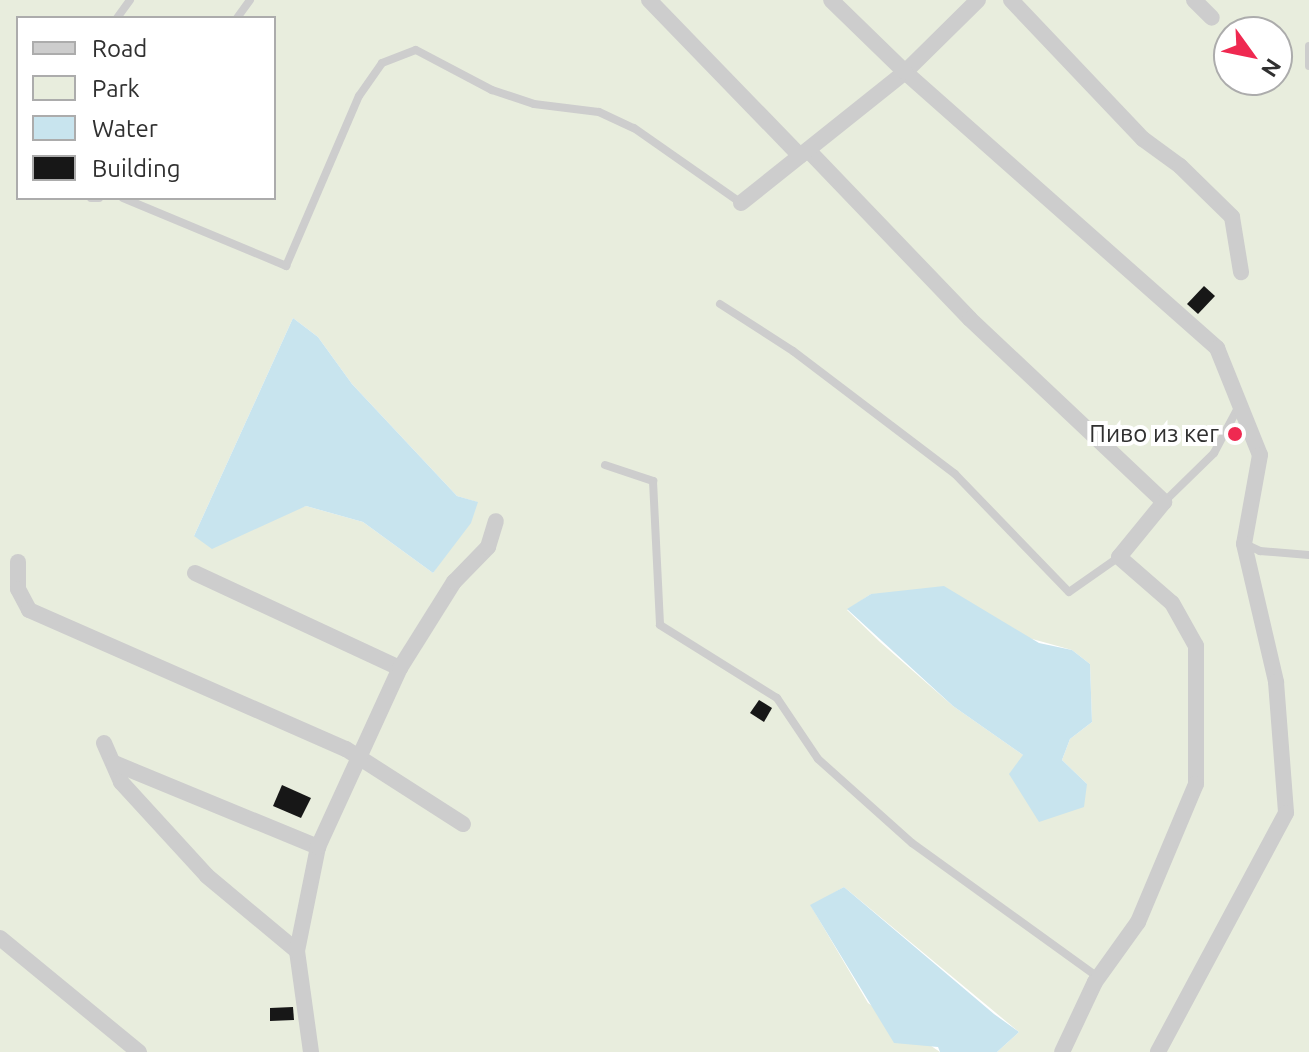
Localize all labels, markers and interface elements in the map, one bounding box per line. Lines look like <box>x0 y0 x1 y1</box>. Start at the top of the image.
legend <box>16 16 276 200</box>
north arrow <box>1213 16 1293 96</box>
text: Road <box>92 35 147 62</box>
text: N <box>1257 55 1287 82</box>
text: Park <box>92 75 140 102</box>
text: Water <box>92 115 158 142</box>
text: Building <box>92 155 180 182</box>
place label: Пиво из кег <box>1089 420 1219 448</box>
marker: Пиво из кег <box>1226 425 1244 443</box>

